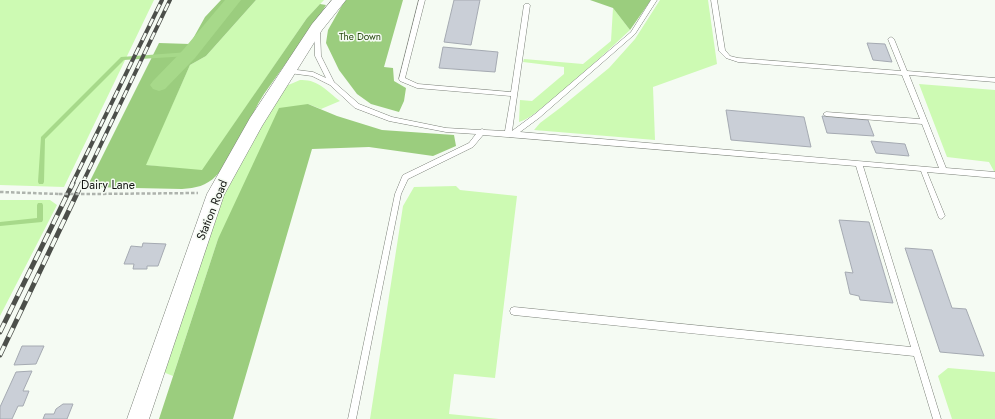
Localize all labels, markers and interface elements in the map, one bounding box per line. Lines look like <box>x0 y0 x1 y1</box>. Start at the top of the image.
park label: The Down <box>339 29 381 44</box>
street label: Dairy Lane <box>81 176 135 194</box>
street label: Station Road <box>192 177 232 243</box>

